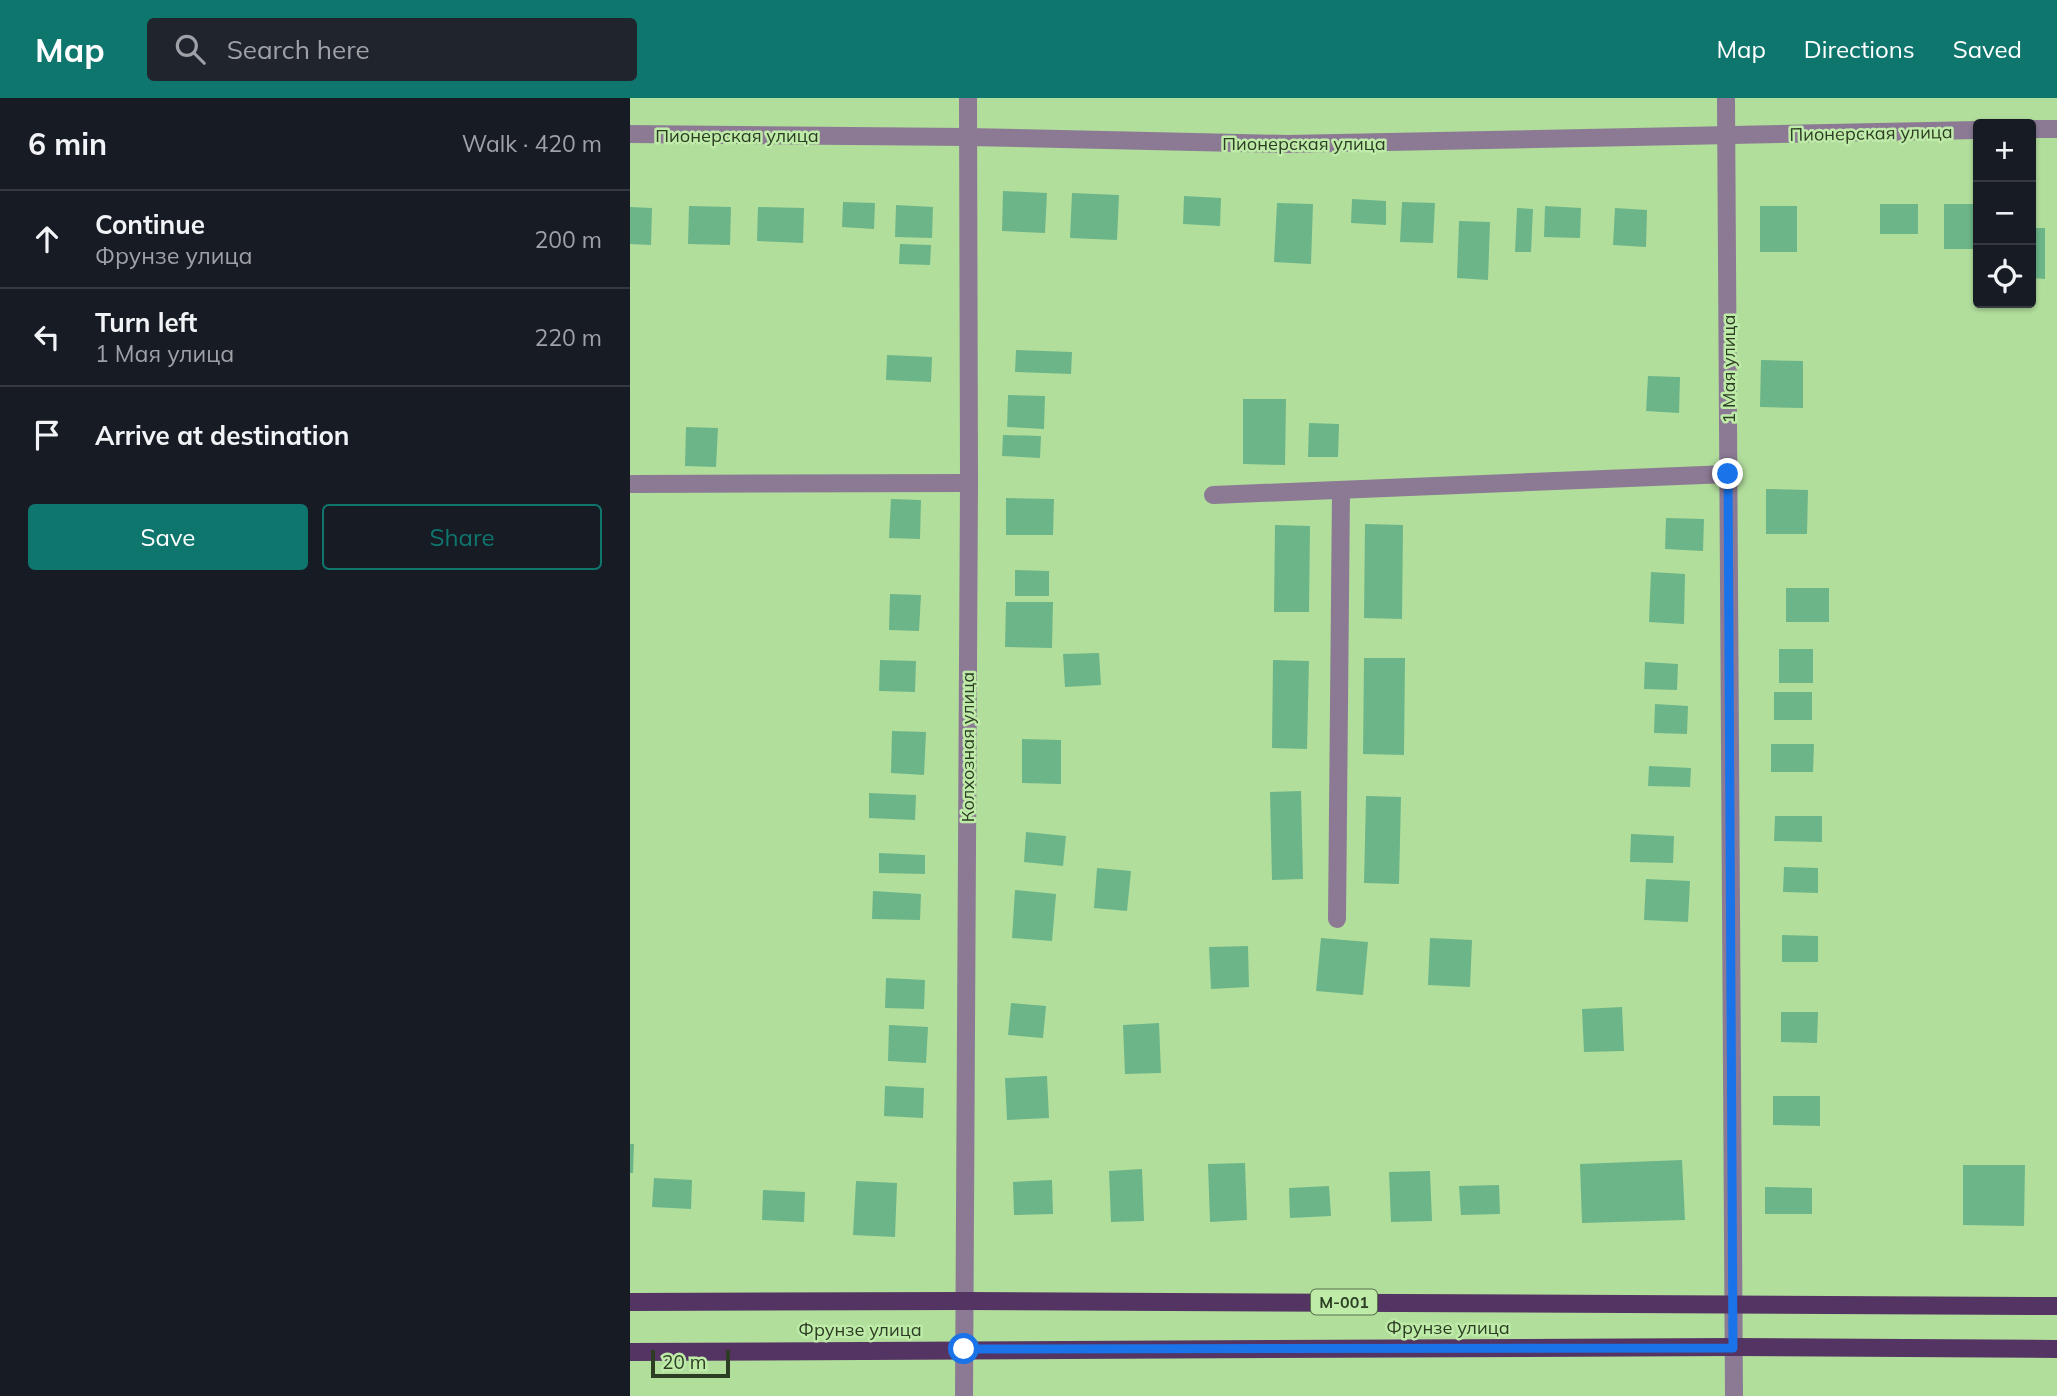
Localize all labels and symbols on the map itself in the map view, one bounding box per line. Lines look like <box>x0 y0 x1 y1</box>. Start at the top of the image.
street label: Пионерская улица <box>1789 120 1953 146</box>
street label: Пионерская улица <box>655 124 819 147</box>
street label: Пионерская улица <box>1222 132 1386 155</box>
street label: 1 Мая улица <box>1717 315 1740 423</box>
route end <box>1712 458 1743 489</box>
street label: Колхозная улица <box>956 672 979 822</box>
road number: M-001 <box>1311 1290 1377 1314</box>
street label: Фрунзе улица <box>1386 1316 1510 1339</box>
street label: Фрунзе улица <box>798 1318 922 1341</box>
route start <box>948 1333 979 1364</box>
scale bar <box>651 1347 730 1379</box>

